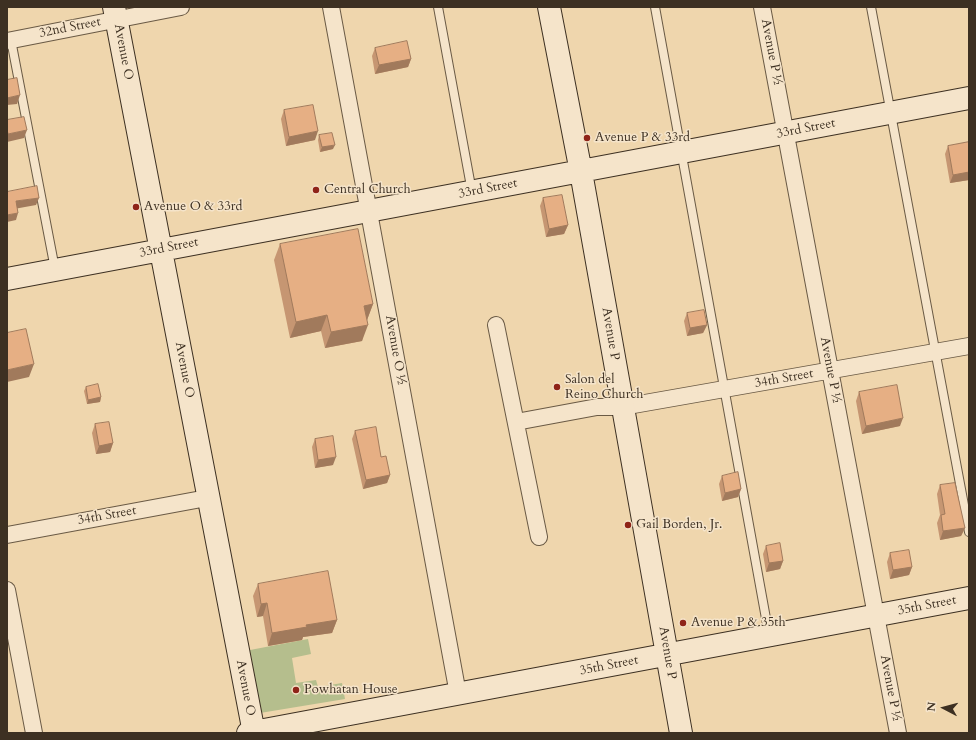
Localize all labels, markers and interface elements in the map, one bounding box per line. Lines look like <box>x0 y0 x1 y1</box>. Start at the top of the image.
street label: 32nd Street <box>38 14 102 42</box>
street label: Avenue P ½ <box>757 18 785 86</box>
street label: Avenue O <box>110 23 136 81</box>
street label: 33rd Street <box>775 116 837 142</box>
place label: Avenue P & 33rd <box>595 130 690 146</box>
marker: Avenue P & 33rd <box>582 133 592 143</box>
street label: 33rd Street <box>457 176 519 202</box>
place label: Central Church <box>324 182 411 198</box>
marker: Central Church <box>311 185 321 195</box>
place label: Avenue O & 33rd <box>144 199 243 215</box>
marker: Avenue O & 33rd <box>131 202 141 212</box>
street label: 33rd Street <box>138 235 200 261</box>
street label: Avenue P <box>598 306 622 362</box>
street label: Avenue O ½ <box>381 314 409 386</box>
street label: Avenue P ½ <box>816 336 844 404</box>
street label: Avenue O <box>171 341 197 399</box>
street label: 34th Street <box>753 366 815 392</box>
place label: Salon del Reino Church <box>565 372 643 403</box>
marker: Salon del Reino Church <box>552 382 562 392</box>
street label: 34th Street <box>76 503 138 529</box>
place label: Gail Borden, Jr. <box>636 517 722 533</box>
marker: Gail Borden, Jr. <box>623 520 633 530</box>
street label: 35th Street <box>896 593 958 619</box>
place label: Avenue P & 35th <box>691 615 786 631</box>
marker: Avenue P & 35th <box>678 618 688 628</box>
street label: Avenue P <box>655 625 679 681</box>
street label: 35th Street <box>578 653 640 679</box>
street label: Avenue P ½ <box>876 654 904 722</box>
street label: Avenue O <box>232 659 258 717</box>
place label: Powhatan House <box>304 682 398 698</box>
marker: Powhatan House <box>291 685 301 695</box>
north arrow <box>924 688 964 728</box>
text: N <box>924 701 940 712</box>

